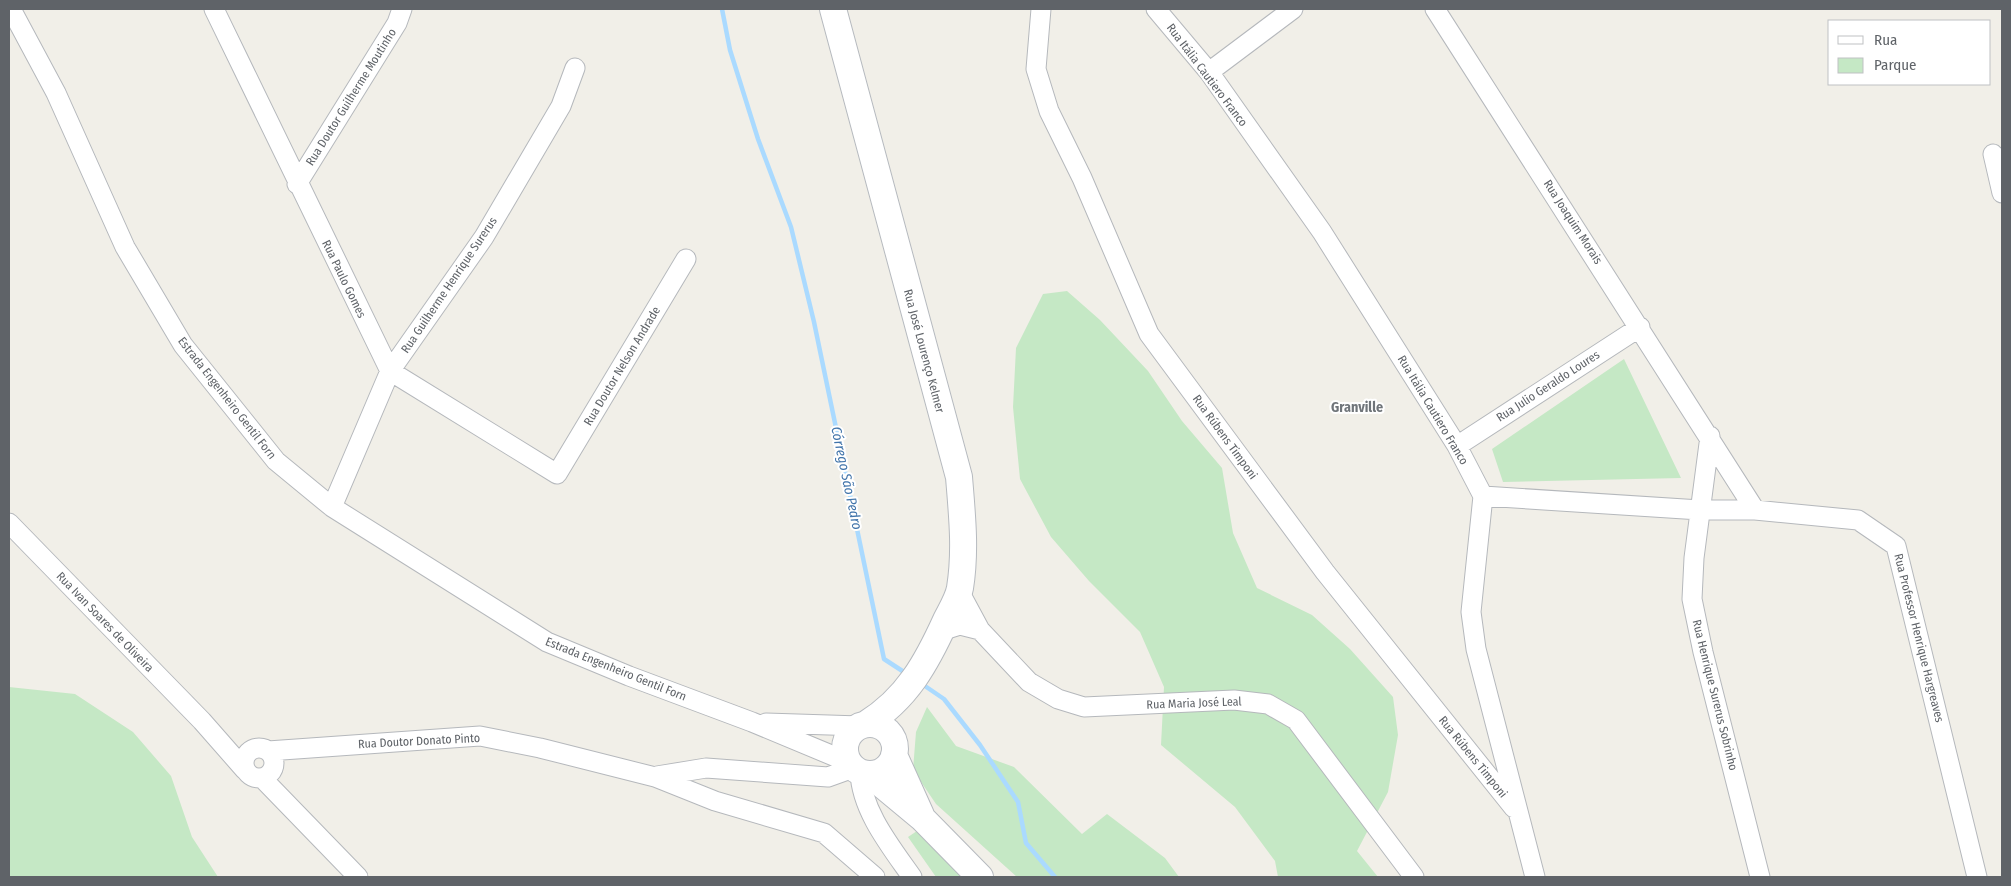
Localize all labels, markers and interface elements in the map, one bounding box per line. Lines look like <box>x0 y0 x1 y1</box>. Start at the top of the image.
legend <box>1828 20 1991 85</box>
street label: Rua Itália Cautiero Franco <box>1164 21 1250 129</box>
street label: Rua Doutor Guilherme Moutinho <box>303 26 399 168</box>
text: Rua <box>1874 31 1897 49</box>
text: Parque <box>1874 56 1917 74</box>
street label: Rua Joaquim Morais <box>1541 177 1605 267</box>
street label: Rua Guilherme Henrique Surerus <box>398 214 500 356</box>
street label: Rua Paulo Gomes <box>319 238 369 320</box>
street label: Rua José Lourenço Kelmer <box>901 288 947 415</box>
street label: Rua Doutor Nelson Andrade <box>581 304 663 428</box>
street label: Estrada Engenheiro Gentil Forn <box>175 334 279 462</box>
street label: Rua Julio Geraldo Loures <box>1494 347 1602 425</box>
street label: Rua Itália Cautiero Franco <box>1395 353 1471 467</box>
street label: Rua Rúbens Timponi <box>1190 392 1260 482</box>
district label: Granville <box>1331 399 1383 416</box>
water label: Córrego São Pedro <box>827 425 866 531</box>
street label: Rua Professor Henrique Hargreaves <box>1891 552 1947 724</box>
street label: Rua Ivan Soares de Oliveira <box>54 569 156 675</box>
street label: Rua Henrique Surerus Sobrinho <box>1689 618 1741 772</box>
street label: Estrada Engenheiro Gentil Forn <box>543 634 689 704</box>
street label: Rua Maria José Leal <box>1146 694 1242 712</box>
street label: Rua Rúbens Timponi <box>1436 713 1510 801</box>
street label: Rua Doutor Donato Pinto <box>358 731 480 751</box>

